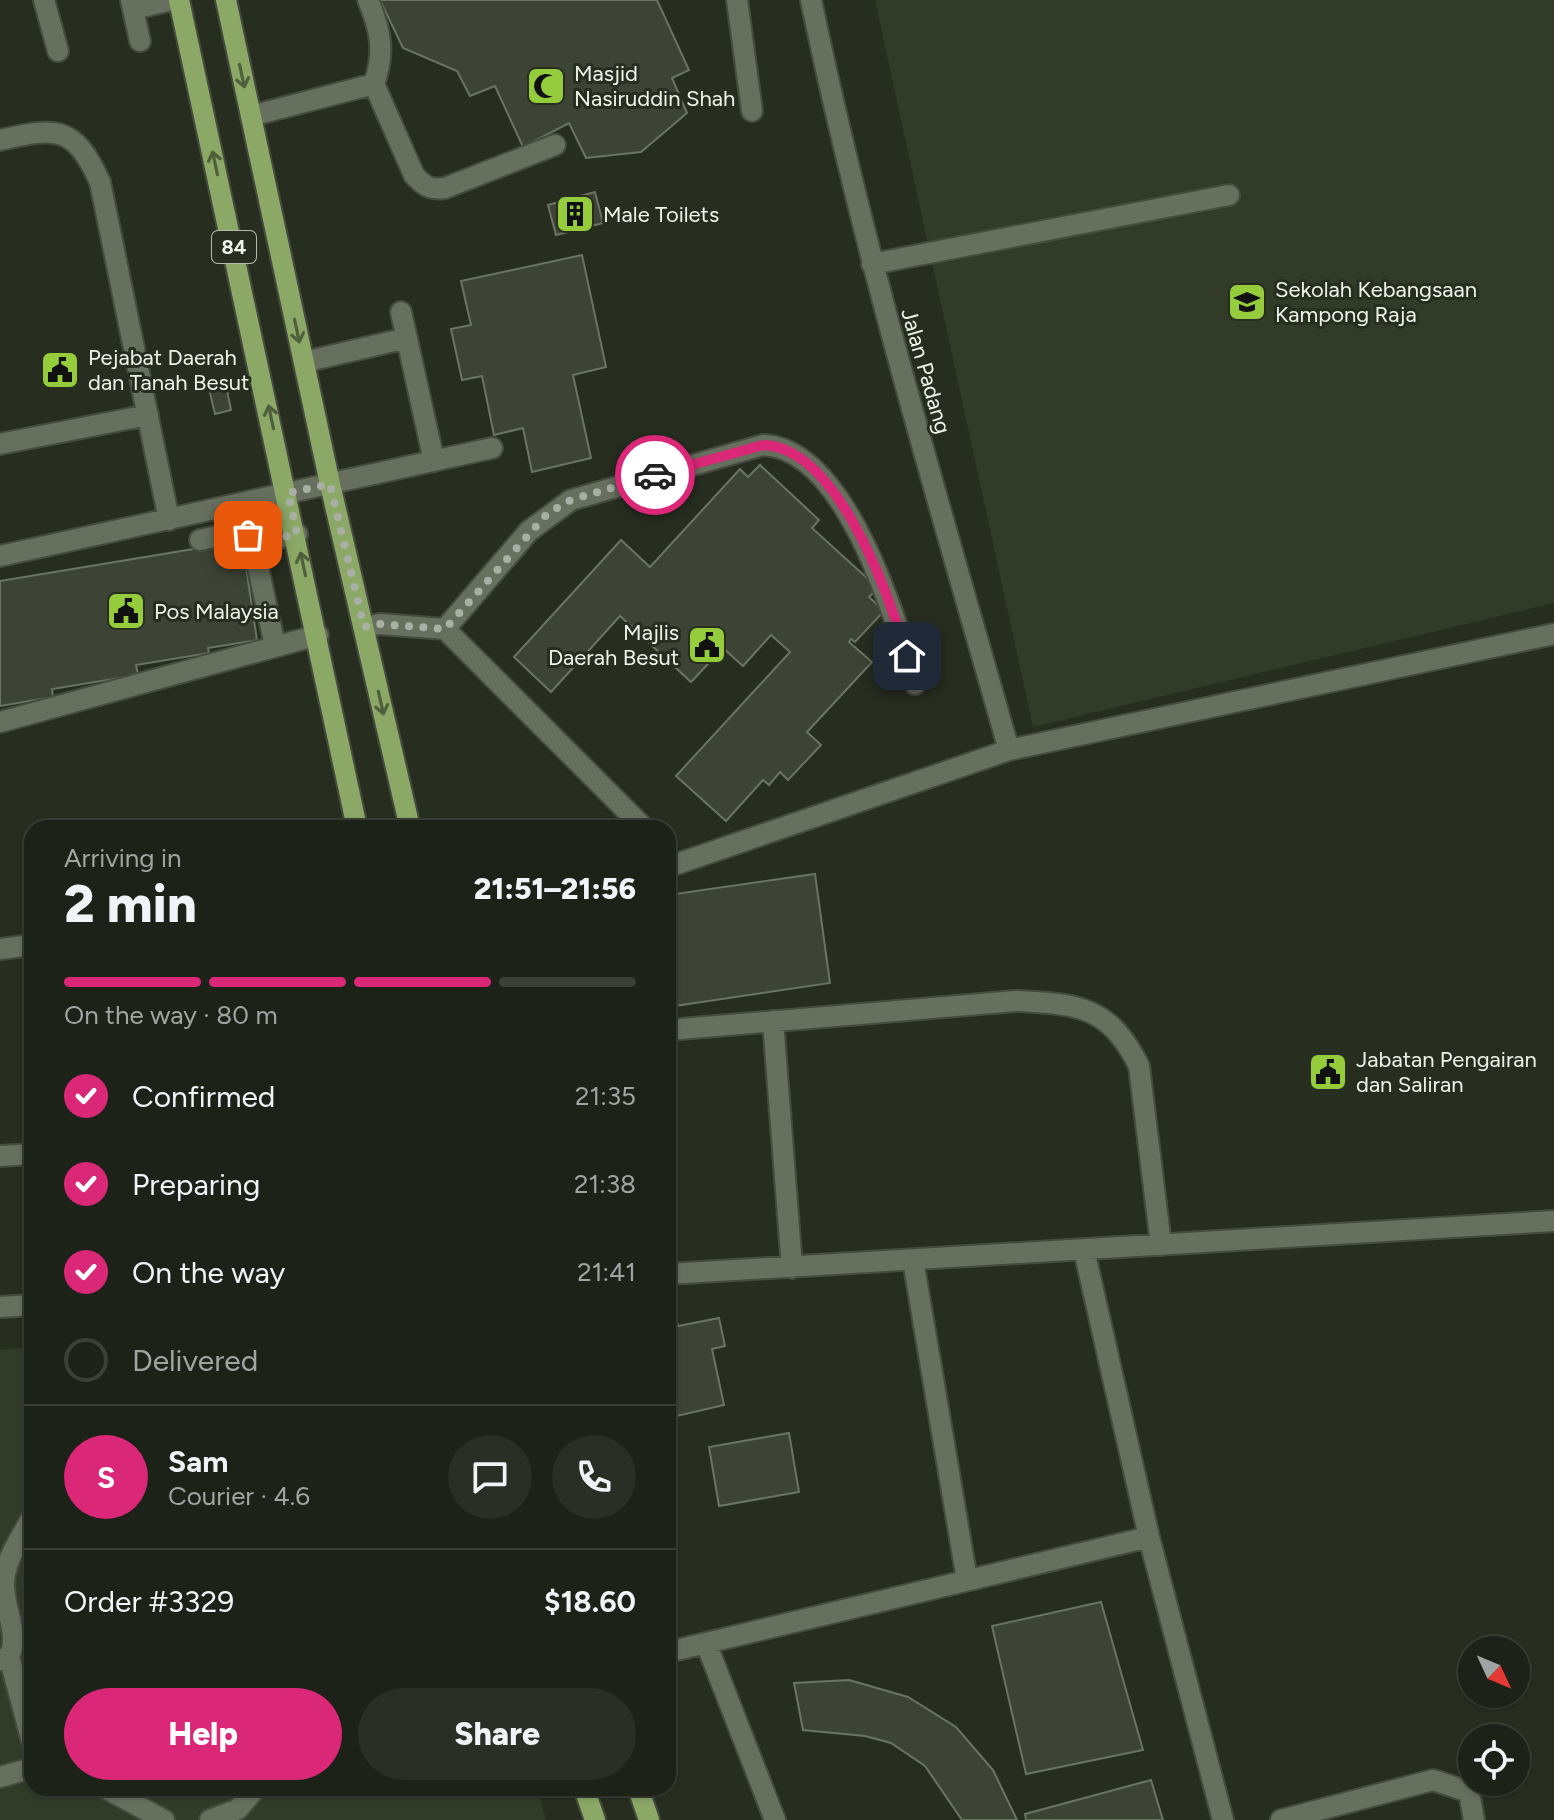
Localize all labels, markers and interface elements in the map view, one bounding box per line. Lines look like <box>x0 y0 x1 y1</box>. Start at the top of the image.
place label: Masjid Nasiruddin Shah <box>574 60 735 112</box>
one-way arrow <box>235 63 250 89</box>
mosque icon: Masjid Nasiruddin Shah <box>525 65 567 107</box>
one-way arrow <box>207 151 222 177</box>
building icon: Male Toilets <box>554 193 596 235</box>
place label: Male Toilets <box>603 201 719 228</box>
road number: 84 <box>212 231 256 263</box>
place label: Sekolah Kebangsaan Kampong Raja <box>1275 276 1477 328</box>
school or university icon: Sekolah Kebangsaan Kampong Raja <box>1226 281 1268 323</box>
street label: Jalan Padang <box>895 305 957 437</box>
one-way arrow <box>290 317 305 343</box>
place label: Pejabat Daerah dan Tanah Besut <box>88 344 249 396</box>
public building icon: Pejabat Daerah dan Tanah Besut <box>39 349 81 391</box>
one-way arrow <box>263 405 278 431</box>
courier <box>615 435 695 515</box>
icon: car <box>633 453 677 497</box>
pin <box>214 501 282 569</box>
icon: bag <box>226 513 270 557</box>
one-way arrow <box>295 552 310 577</box>
public building icon: Pos Malaysia <box>105 590 147 632</box>
place label: Pos Malaysia <box>154 598 279 625</box>
place label: Majlis Daerah Besut <box>548 619 679 671</box>
pin <box>873 622 941 690</box>
public building icon: Majlis Daerah Besut <box>686 624 728 666</box>
icon: home <box>885 634 929 678</box>
one-way arrow <box>374 690 389 716</box>
text: Arriving in <box>64 842 182 874</box>
text: 21:51–21:56 <box>474 870 636 907</box>
text: 2 min <box>64 873 197 935</box>
text: On the way · 80 m <box>64 999 278 1031</box>
place label: Jabatan Pengairan dan Saliran <box>1356 1046 1537 1098</box>
public building icon: Jabatan Pengairan dan Saliran <box>1307 1051 1349 1093</box>
icon: check <box>64 1074 108 1118</box>
text: Confirmed <box>132 1078 275 1115</box>
text: 21:35 <box>575 1080 636 1112</box>
icon: check <box>64 1162 108 1206</box>
text: Preparing <box>132 1166 260 1203</box>
text: 21:38 <box>574 1168 636 1200</box>
icon: check <box>64 1250 108 1294</box>
text: On the way <box>132 1254 285 1291</box>
text: 21:41 <box>577 1256 636 1288</box>
text: Delivered <box>132 1342 258 1379</box>
button: chat <box>448 1435 532 1519</box>
button: phone <box>552 1435 636 1519</box>
text: Sam <box>168 1443 228 1480</box>
text: S <box>97 1459 115 1496</box>
text: Courier · 4.6 <box>168 1480 310 1512</box>
text: Order #3329 <box>64 1583 234 1620</box>
text: $18.60 <box>544 1583 636 1620</box>
north arrow <box>1458 1636 1530 1708</box>
map controls <box>1458 1636 1530 1796</box>
button: Help <box>64 1688 342 1780</box>
button: Share <box>358 1688 636 1780</box>
button: locate <box>1458 1724 1530 1796</box>

